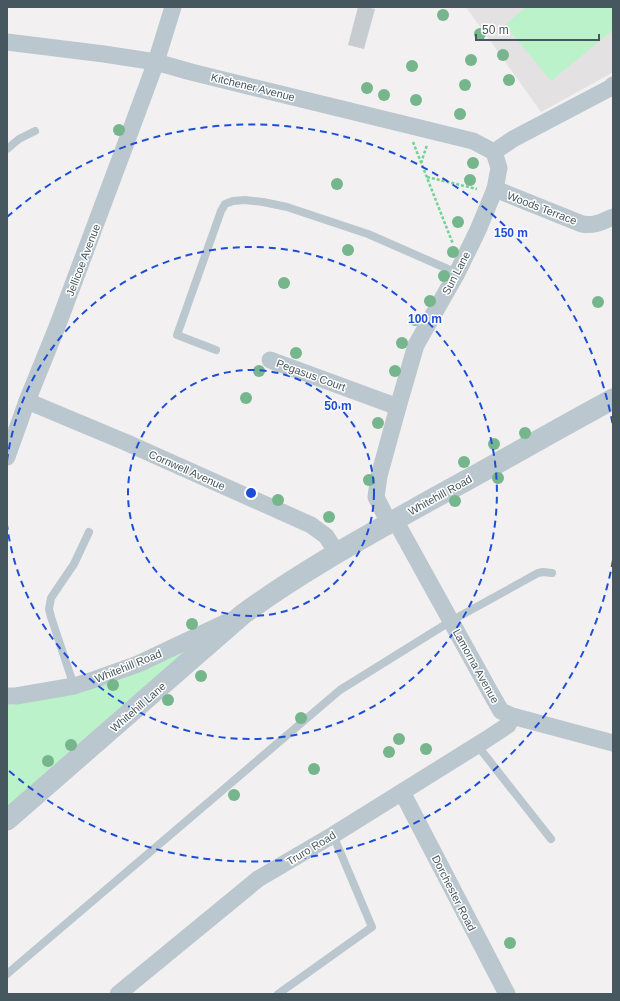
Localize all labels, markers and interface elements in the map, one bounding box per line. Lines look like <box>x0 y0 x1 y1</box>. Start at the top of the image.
scale bar <box>476 16 599 42</box>
text: 50 m <box>482 23 509 37</box>
street label: Kitchener Avenue <box>210 71 296 103</box>
street label: Woods Terrace <box>506 189 578 227</box>
street label: Jellicoe Avenue <box>64 222 102 298</box>
text: 150 m <box>494 226 528 240</box>
street label: Sun Lane <box>440 249 472 297</box>
text: 100 m <box>408 312 442 326</box>
street label: Pegasus Court <box>275 357 347 393</box>
text: 50 m <box>324 399 352 413</box>
street label: Cornwell Avenue <box>147 448 227 492</box>
street label: Whitehill Road <box>406 473 474 517</box>
centre of rings <box>244 486 258 500</box>
street label: Lamorna Avenue <box>451 627 501 705</box>
street label: Whitehill Road <box>93 647 163 685</box>
street label: Whitehill Lane <box>108 680 168 734</box>
street label: Truro Road <box>284 829 338 867</box>
street label: Dorchester Road <box>430 853 478 933</box>

